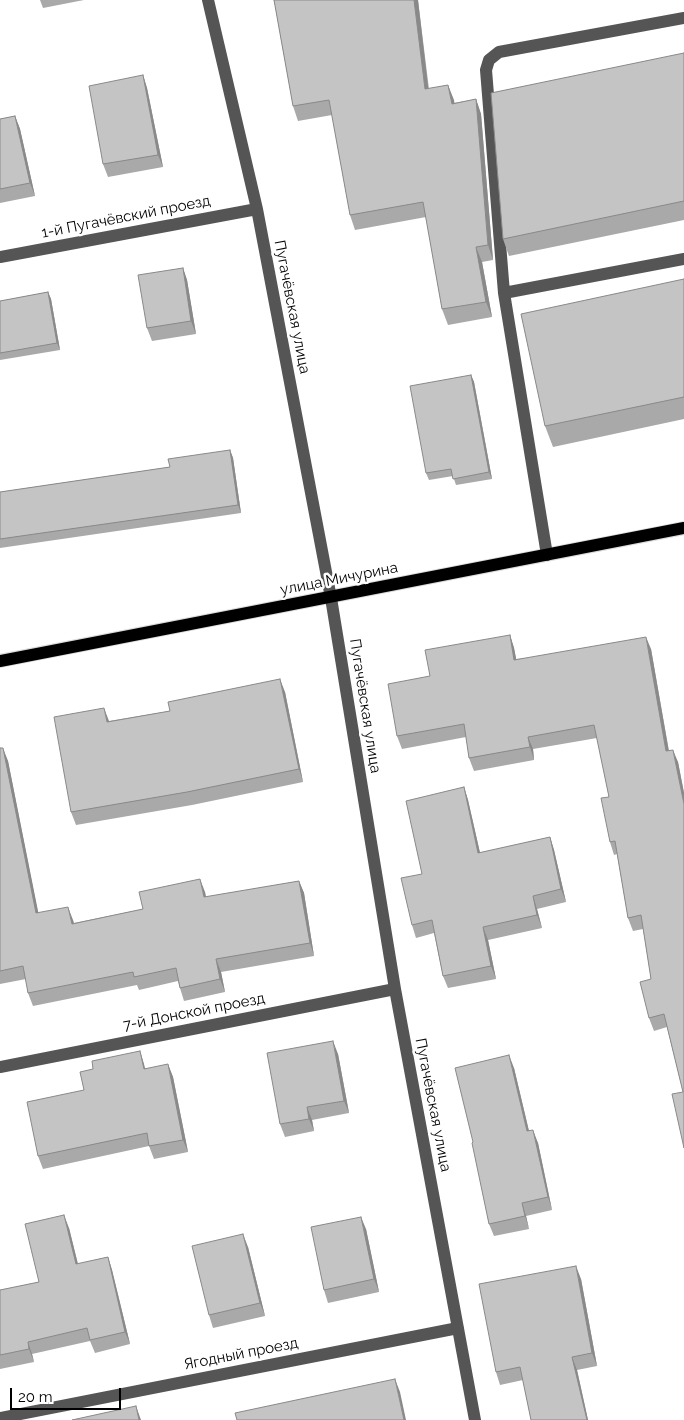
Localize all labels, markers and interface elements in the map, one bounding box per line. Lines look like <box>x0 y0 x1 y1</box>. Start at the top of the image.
street label: 1-й Пугачёвский проезд <box>40 192 212 242</box>
street label: Пугачёвская улица <box>270 239 314 375</box>
street label: улица Мичурина <box>279 559 399 599</box>
street label: Пугачёвская улица <box>345 637 385 775</box>
street label: 7-й Донской проезд <box>122 989 266 1035</box>
street label: Пугачёвская улица <box>411 1037 455 1173</box>
street label: Ягодный проезд <box>182 1334 300 1374</box>
scale bar <box>12 1378 124 1410</box>
text: 20 m <box>18 1388 53 1406</box>

